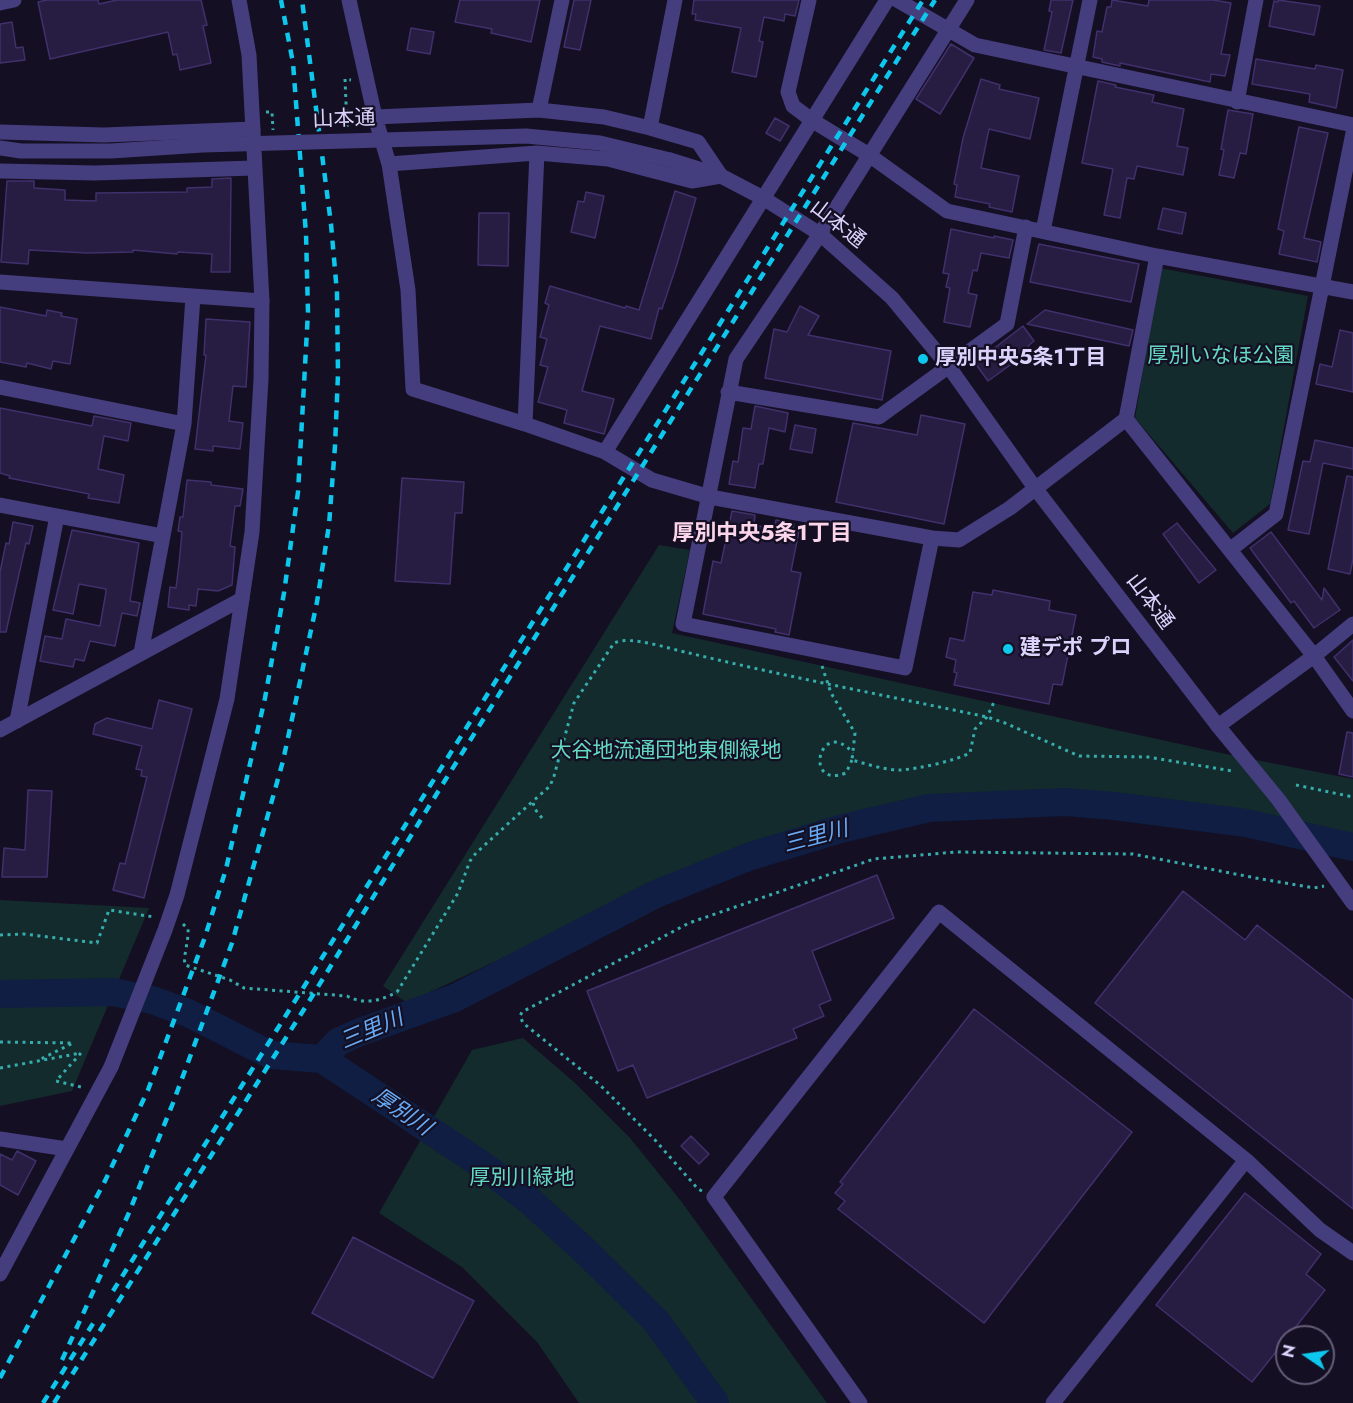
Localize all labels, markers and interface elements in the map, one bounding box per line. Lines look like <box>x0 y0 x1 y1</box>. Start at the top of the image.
street label: 山本通 <box>312 106 376 134</box>
street label: 山本通 <box>804 196 870 254</box>
park label: 厚別いなほ公園 <box>1148 344 1294 370</box>
place label: 厚別中央5条1丁目 <box>935 346 1106 372</box>
marker: 厚別中央5条1丁目 <box>916 352 930 366</box>
district label: 厚別中央5条1丁目 <box>672 522 852 548</box>
street label: 山本通 <box>1120 569 1178 635</box>
place label: 建デポ プロ <box>1020 636 1131 662</box>
marker: 建デポ プロ <box>1001 642 1015 656</box>
park label: 大谷地流通団地東側緑地 <box>551 739 781 765</box>
water label: 三里川 <box>781 817 851 859</box>
water label: 三里川 <box>336 1006 408 1056</box>
water label: 厚別川 <box>366 1084 436 1142</box>
park label: 厚別川緑地 <box>470 1166 574 1192</box>
north arrow <box>1275 1325 1335 1385</box>
text: N <box>1276 1343 1302 1360</box>

